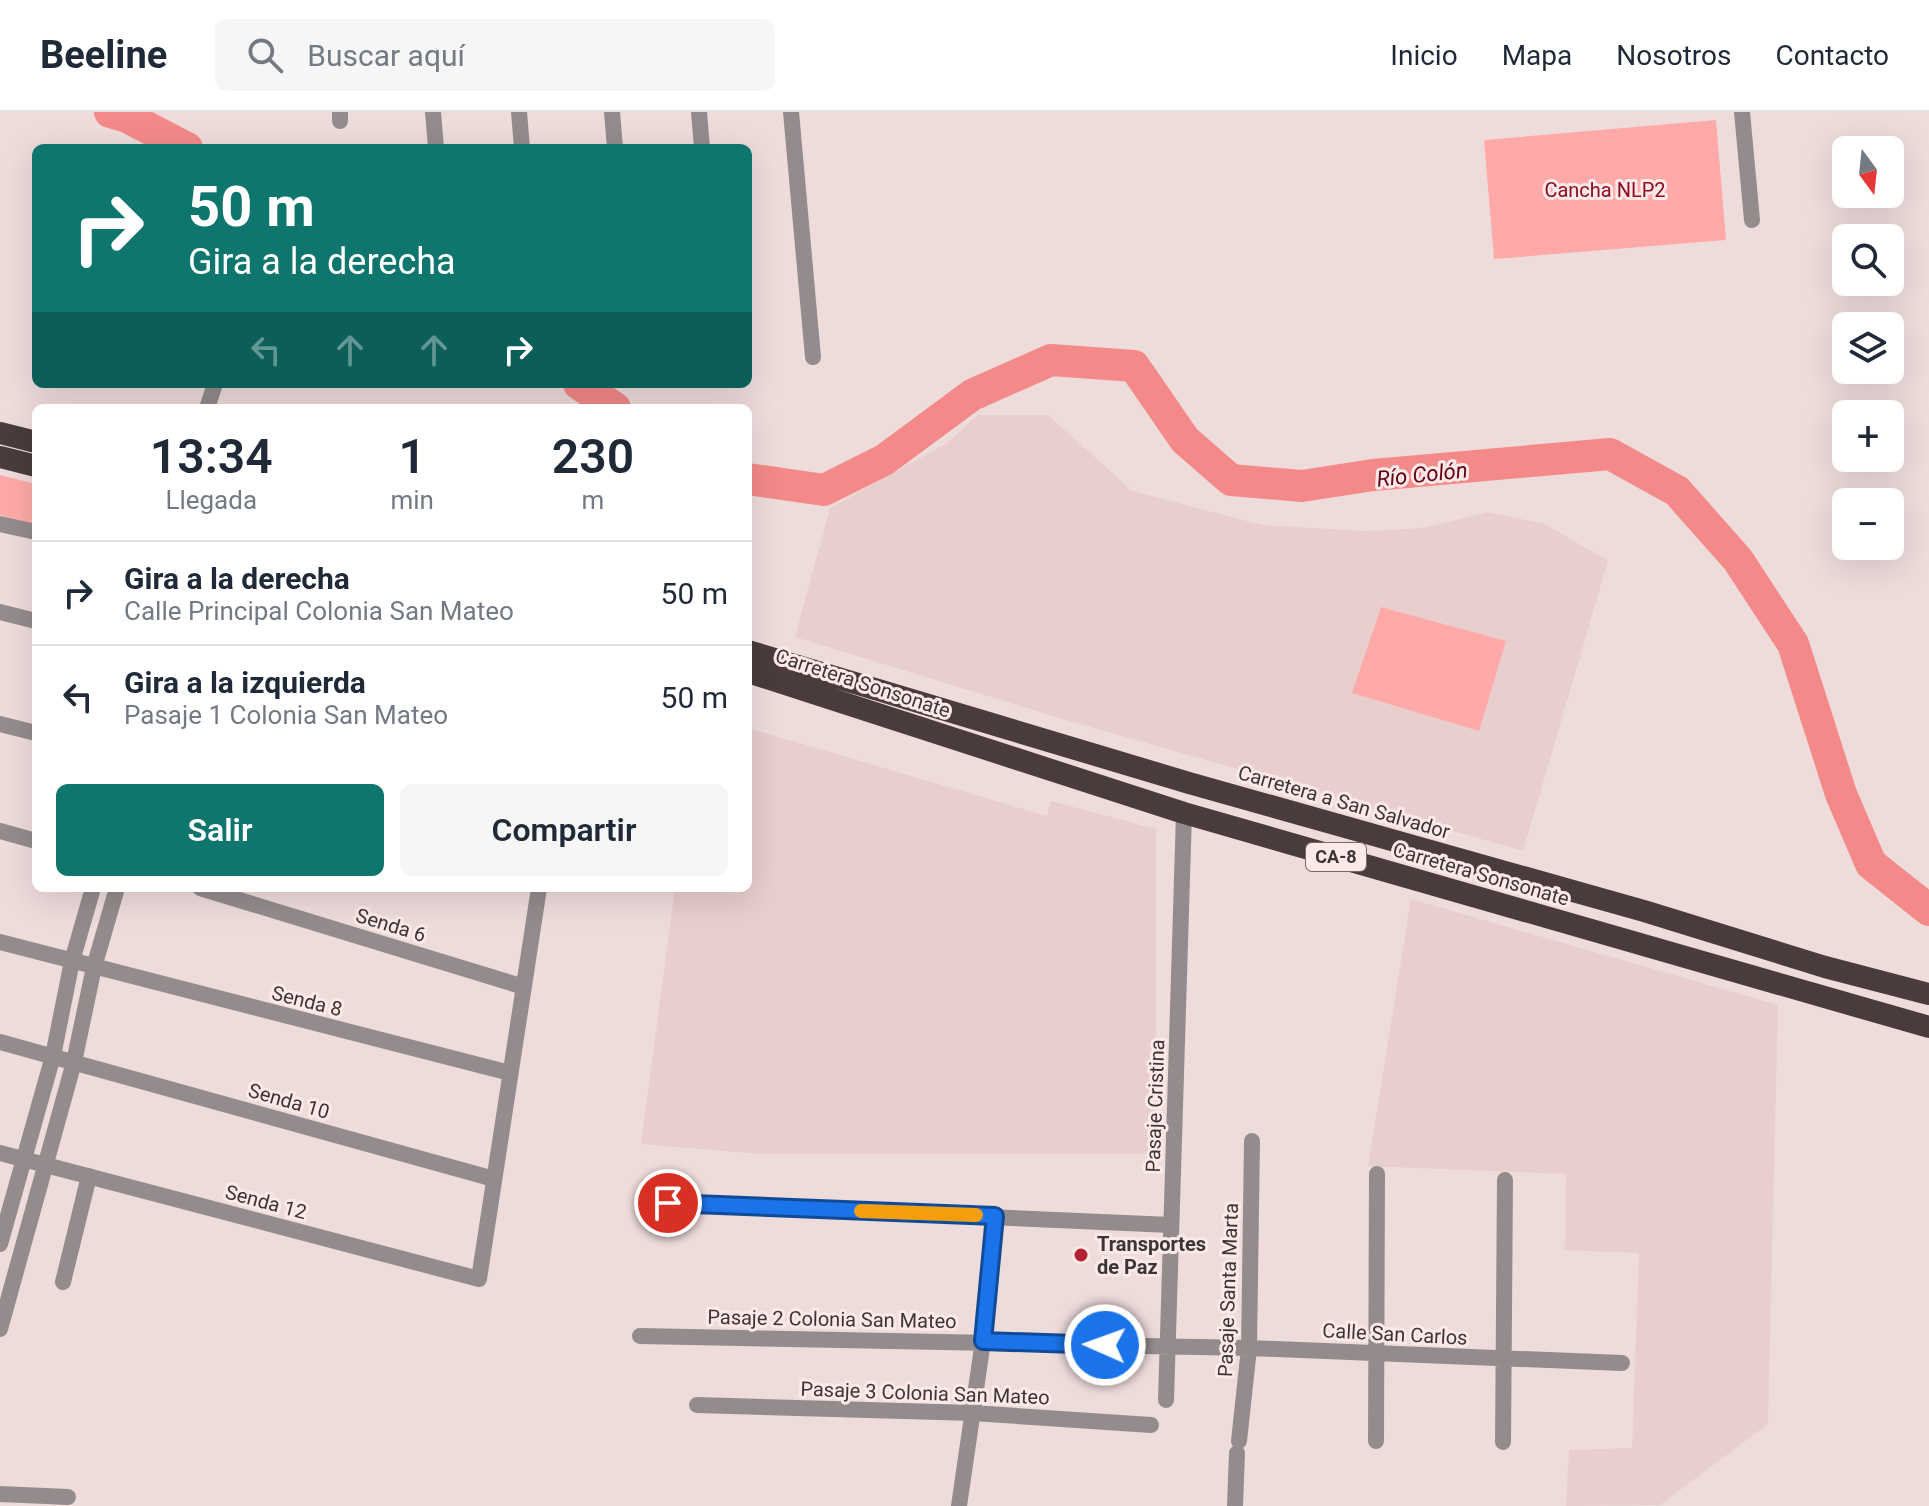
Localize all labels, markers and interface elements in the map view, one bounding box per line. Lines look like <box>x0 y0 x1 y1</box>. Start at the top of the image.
search box <box>215 19 775 91</box>
text: Beeline <box>40 33 167 77</box>
icon: search <box>243 33 287 77</box>
text: Buscar aquí <box>307 38 465 73</box>
text: Inicio <box>1390 39 1458 72</box>
text: Mapa <box>1502 39 1572 72</box>
text: Nosotros <box>1616 39 1731 72</box>
text: Contacto <box>1775 39 1889 72</box>
north arrow <box>1832 136 1904 208</box>
map controls <box>1832 136 1904 560</box>
text: 50 m <box>188 174 315 240</box>
icon: right <box>56 176 160 280</box>
park label: Cancha NLP2 <box>1544 178 1666 202</box>
button: search <box>1832 224 1904 296</box>
text: Gira a la derecha <box>188 241 456 283</box>
button: layers <box>1832 312 1904 384</box>
icon: left <box>244 328 288 372</box>
icon: ahead <box>328 328 372 372</box>
icon: ahead <box>412 328 456 372</box>
icon: right <box>496 328 540 372</box>
button: + <box>1832 400 1904 472</box>
text: 13:34 <box>150 428 273 485</box>
text: 1 <box>399 428 426 485</box>
text: 230 <box>552 428 634 485</box>
water label: Río Colón <box>1375 457 1469 492</box>
text: Llegada <box>165 485 257 515</box>
text: min <box>390 485 434 515</box>
text: m <box>582 485 604 515</box>
button: − <box>1832 488 1904 560</box>
text: Gira a la derecha <box>124 561 350 596</box>
icon: right <box>56 571 100 615</box>
text: 50 m <box>661 576 728 611</box>
text: Calle Principal Colonia San Mateo <box>124 596 514 626</box>
street label: Carretera Sonsonate <box>773 643 953 723</box>
text: Gira a la izquierda <box>124 665 366 700</box>
icon: left <box>56 675 100 719</box>
text: 50 m <box>661 680 728 715</box>
text: Pasaje 1 Colonia San Mateo <box>124 700 448 730</box>
street label: Carretera a San Salvador <box>1235 760 1453 844</box>
button: Salir <box>56 784 384 876</box>
button: Compartir <box>400 784 728 876</box>
street label: Carretera Sonsonate <box>1390 837 1572 911</box>
road number: CA-8 <box>1306 843 1366 871</box>
street label: Senda 6 <box>353 903 429 947</box>
street label: Senda 8 <box>269 981 345 1021</box>
street label: Pasaje Cristina <box>1141 1039 1169 1173</box>
street label: Senda 10 <box>246 1078 332 1124</box>
pin <box>634 1169 702 1237</box>
street label: Senda 12 <box>223 1180 309 1224</box>
icon: arrive <box>646 1181 690 1225</box>
street label: Pasaje Santa Marta <box>1213 1203 1243 1377</box>
place label: Transportes de Paz <box>1097 1232 1206 1279</box>
marker: Transportes de Paz <box>1072 1246 1090 1264</box>
position arrow <box>1063 1303 1147 1387</box>
street label: Pasaje 2 Colonia San Mateo <box>707 1305 957 1333</box>
street label: Calle San Carlos <box>1322 1318 1468 1350</box>
street label: Pasaje 3 Colonia San Mateo <box>800 1377 1050 1409</box>

